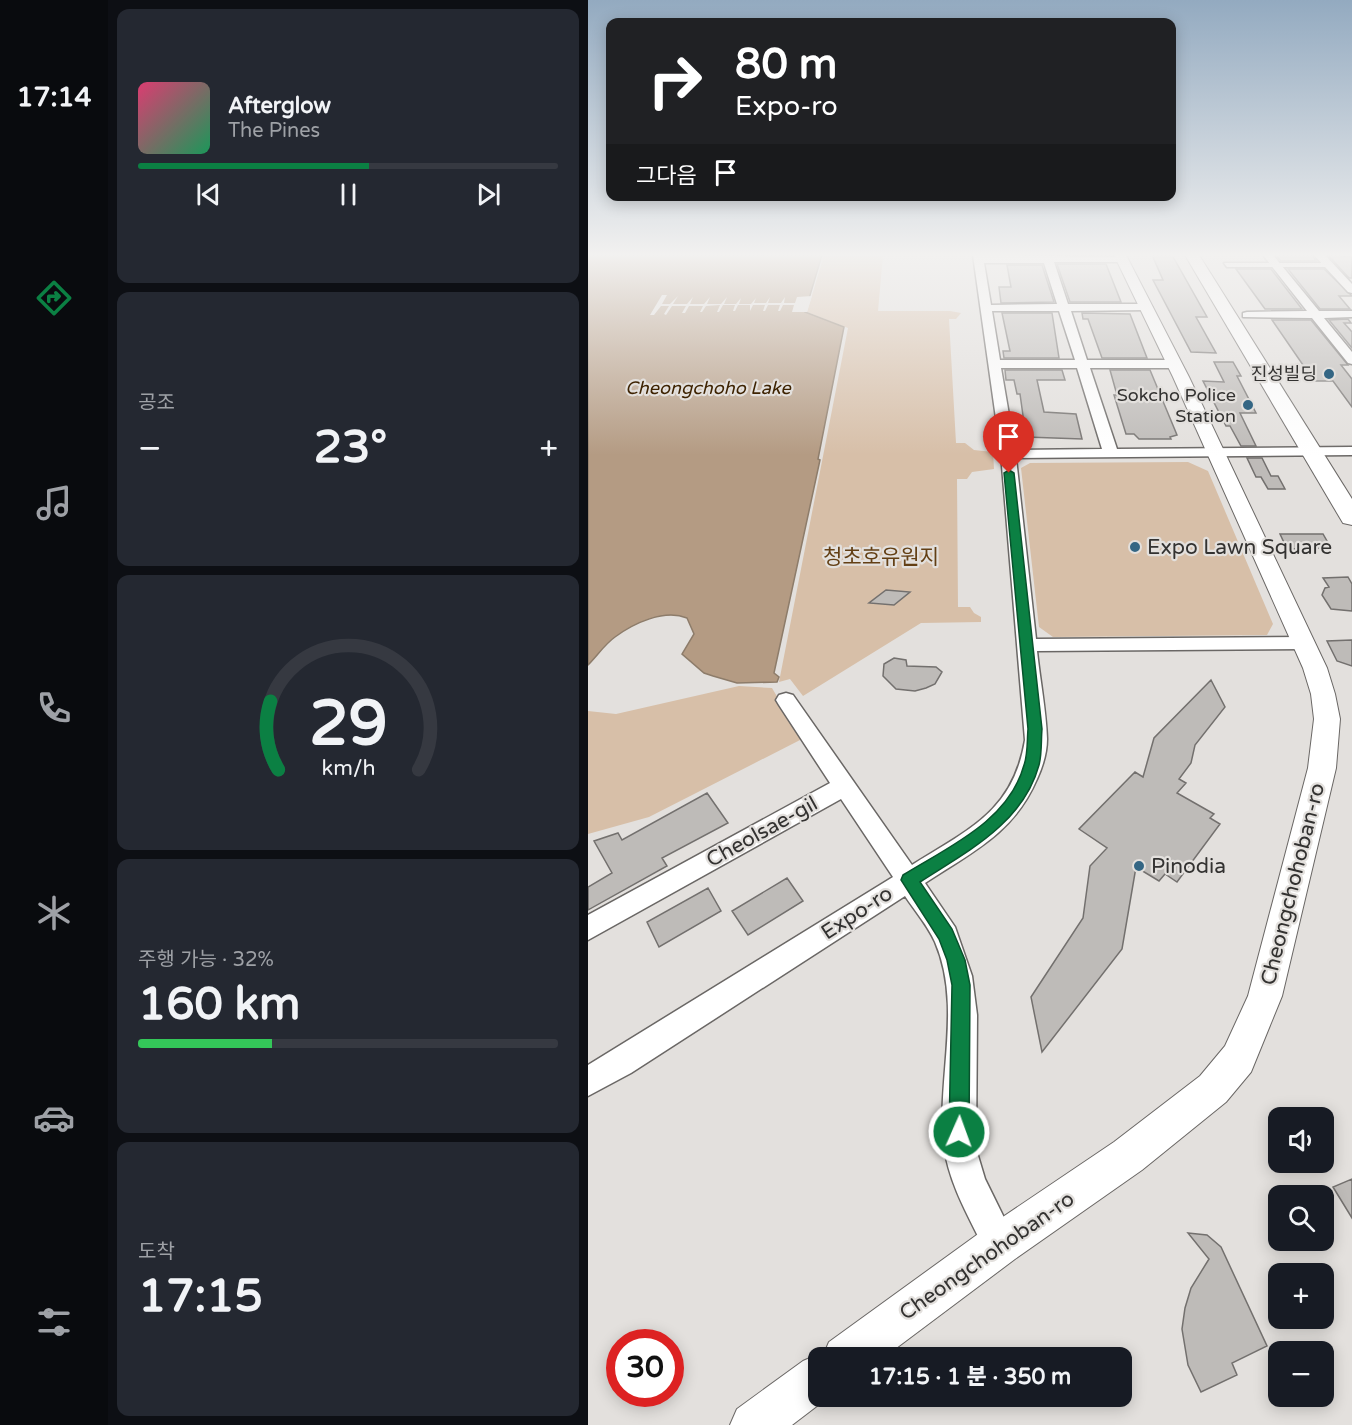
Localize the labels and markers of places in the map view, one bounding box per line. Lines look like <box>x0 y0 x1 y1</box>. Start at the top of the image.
place label: 진성빌딩 <box>1251 363 1317 385</box>
marker: 진성빌딩 <box>1322 367 1336 381</box>
place label: Sokcho Police Station <box>1117 384 1236 427</box>
marker: Sokcho Police Station <box>1241 398 1255 412</box>
pin <box>983 411 1034 473</box>
place label: Expo Lawn Square <box>1147 535 1332 560</box>
marker: Expo Lawn Square <box>1128 540 1142 554</box>
place label: Pinodia <box>1151 854 1226 879</box>
marker: Pinodia <box>1132 859 1146 873</box>

